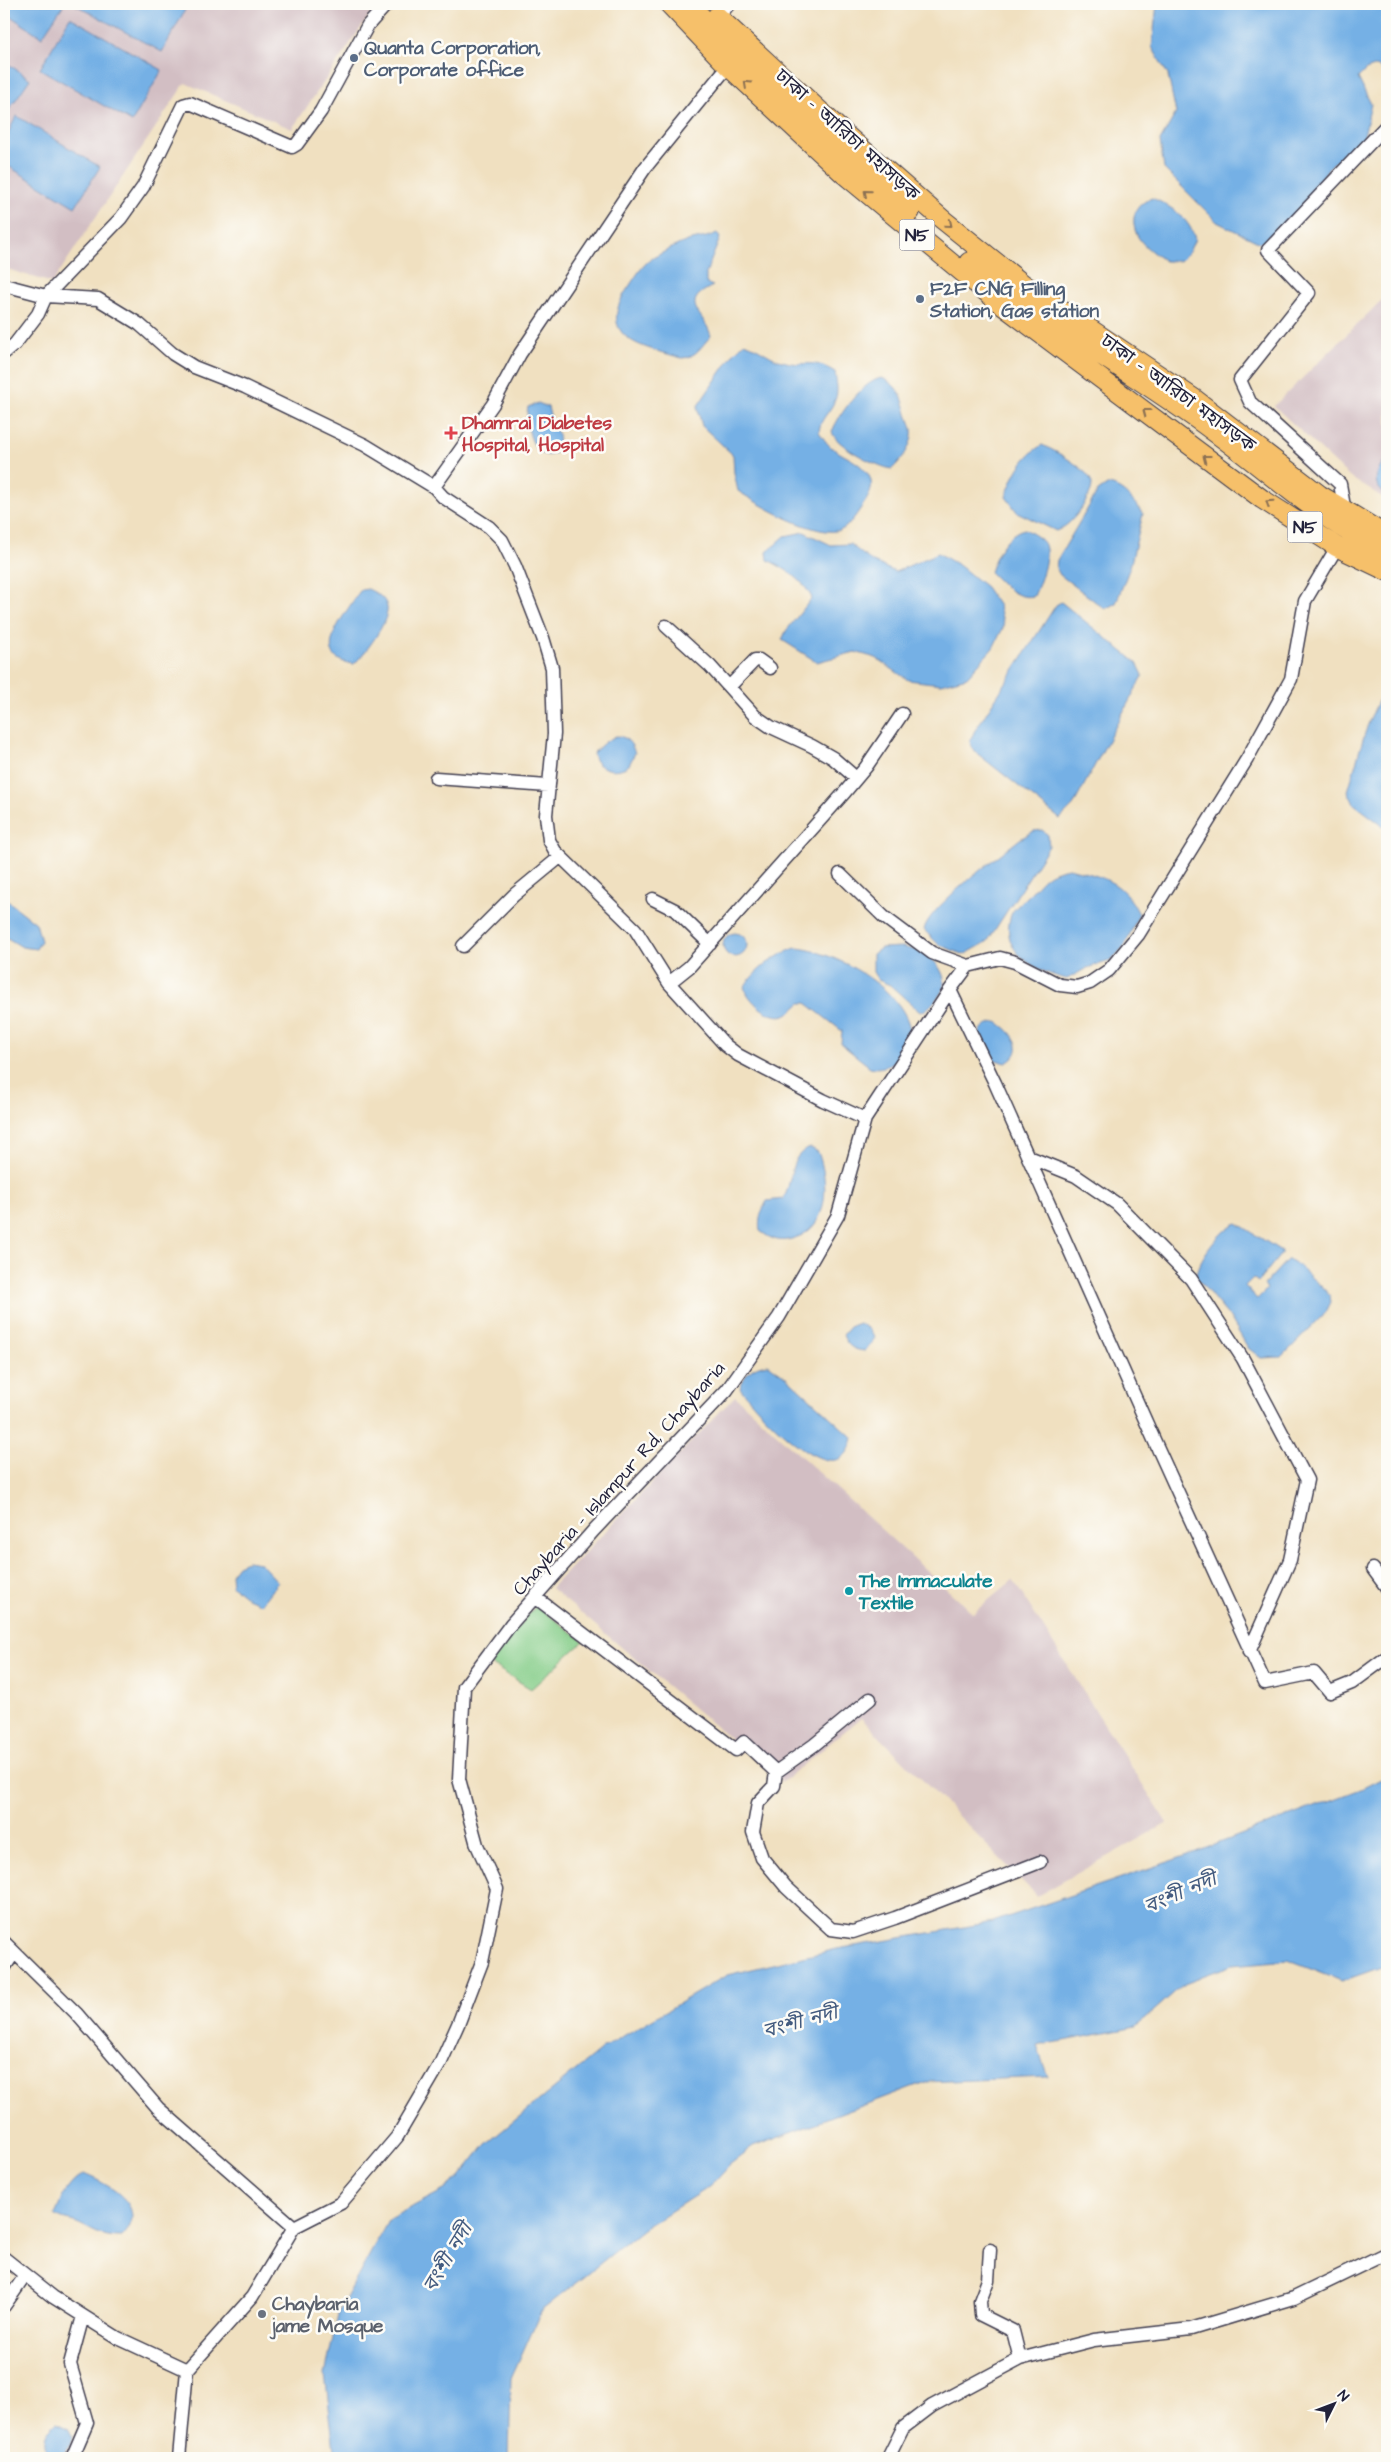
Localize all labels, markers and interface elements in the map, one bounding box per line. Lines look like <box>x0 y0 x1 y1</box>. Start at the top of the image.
place label: Quanta Corporation, Corporate office <box>364 35 541 84</box>
marker: Quanta Corporation, Corporate office <box>348 52 360 64</box>
street label: ঢাকা - আরিচা মহাসড়ক <box>768 62 926 208</box>
one-way arrow <box>744 81 753 90</box>
one-way arrow <box>864 191 873 199</box>
one-way arrow <box>943 219 952 227</box>
road number: N5 <box>900 220 934 250</box>
place label: F2F CNG Filling Station, Gas station <box>929 276 1099 325</box>
marker: F2F CNG Filling Station, Gas station <box>914 293 926 305</box>
street label: ঢাকা - আরিচা মহাসড়ক <box>1094 327 1262 459</box>
place label: Dhamrai Diabetes Hospital, Hospital <box>462 410 613 459</box>
one-way arrow <box>1143 410 1152 418</box>
marker: Dhamrai Diabetes Hospital, Hospital <box>444 426 458 440</box>
one-way arrow <box>1203 455 1212 463</box>
one-way arrow <box>1266 500 1275 510</box>
road number: N5 <box>1288 512 1322 542</box>
street label: Chaybaria - Islampur Rd, Chaybaria <box>507 1356 733 1602</box>
place label: The Immaculate Textile <box>858 1568 993 1617</box>
marker: The Immaculate Textile <box>843 1585 855 1597</box>
water label: বংশী নদী <box>1140 1864 1224 1921</box>
water label: বংশী নদী <box>760 1998 844 2045</box>
water label: বংশী নদী <box>416 2215 481 2297</box>
place label: Chaybaria jame Mosque <box>269 2291 384 2340</box>
marker: Chaybaria jame Mosque <box>256 2308 268 2320</box>
north arrow <box>1308 2380 1358 2430</box>
text: N <box>1333 2386 1353 2406</box>

